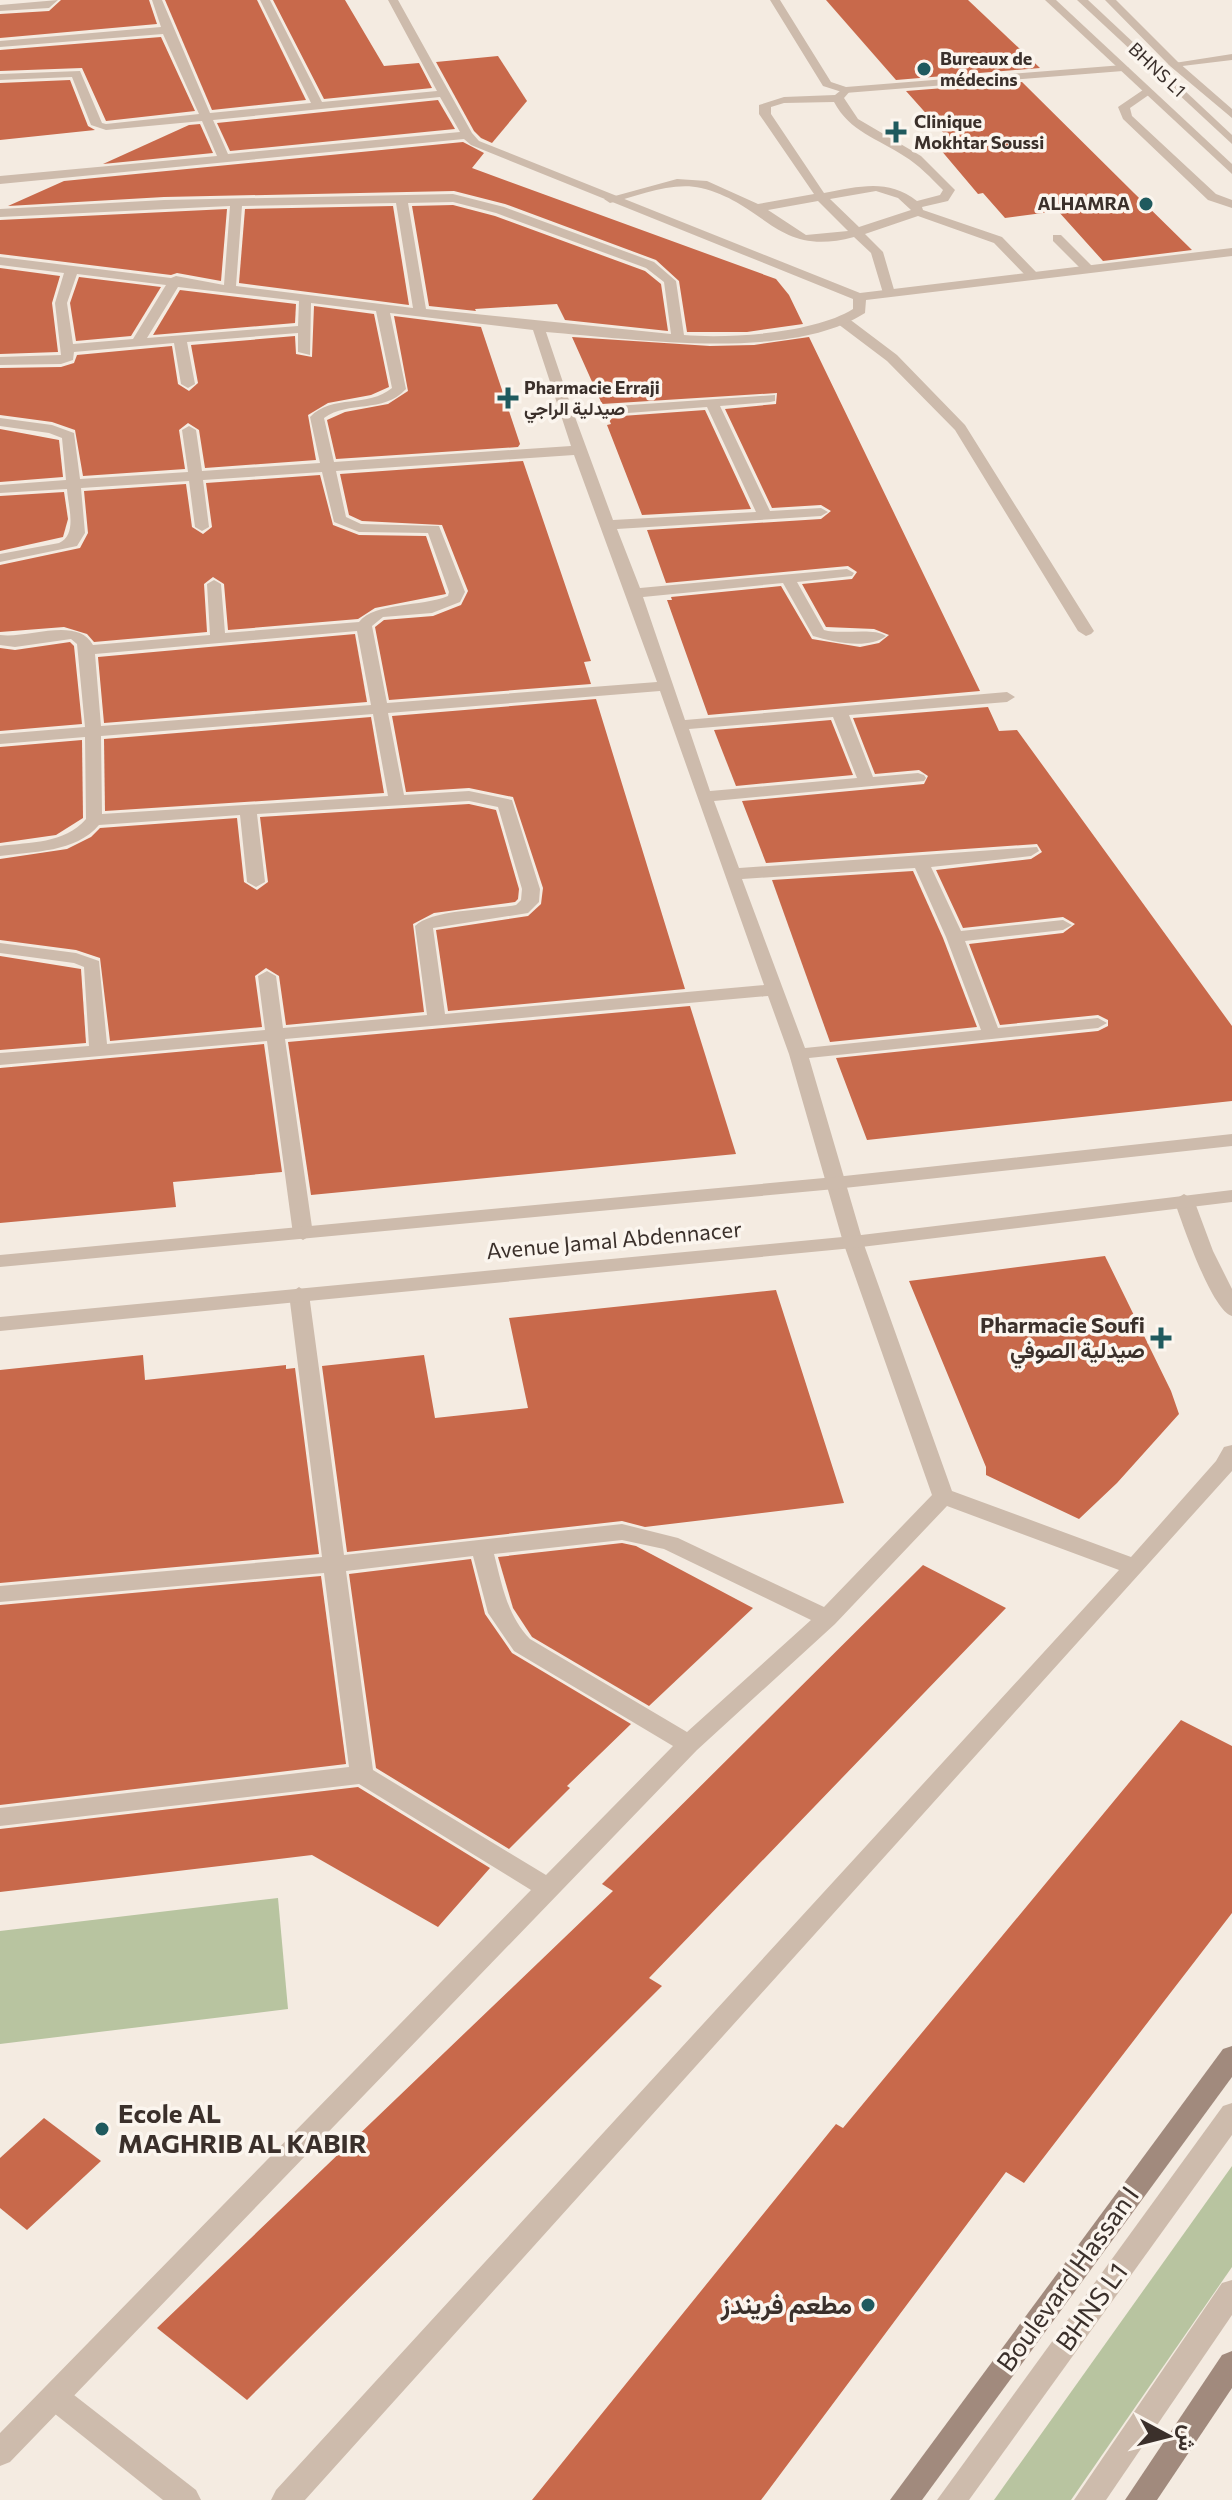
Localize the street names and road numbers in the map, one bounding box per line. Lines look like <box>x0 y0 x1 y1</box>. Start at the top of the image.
street label: BHNS L1 <box>1125 37 1191 101</box>
street label: Avenue Jamal Abdennacer <box>485 1215 743 1264</box>
street label: Boulevard Hassan I <box>989 2180 1144 2377</box>
street label: BHNS L1 <box>1049 2256 1133 2356</box>

